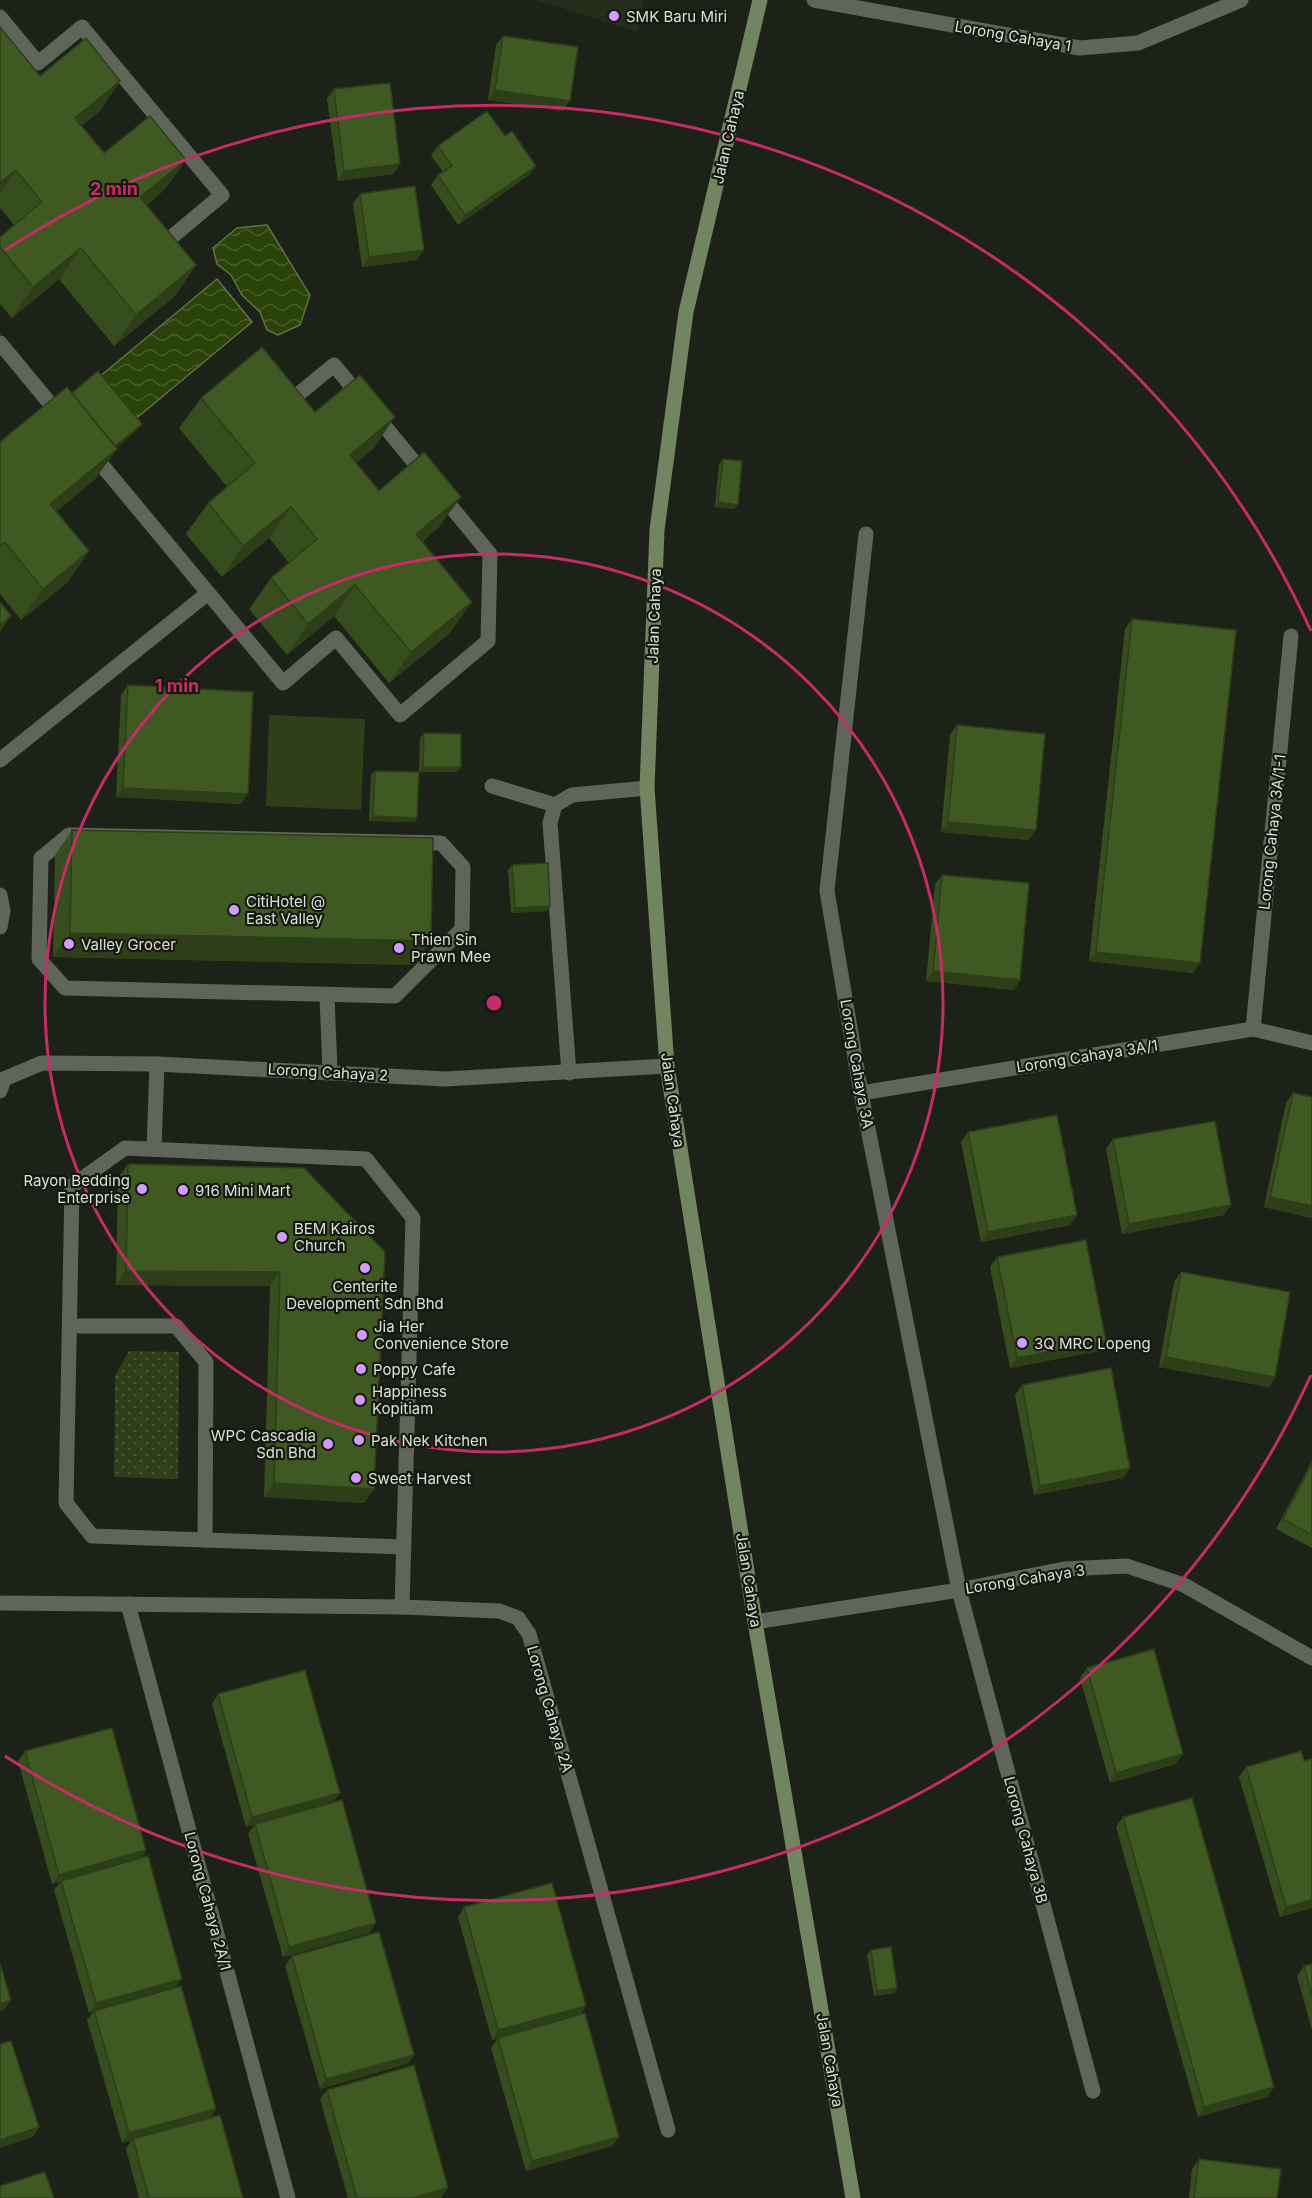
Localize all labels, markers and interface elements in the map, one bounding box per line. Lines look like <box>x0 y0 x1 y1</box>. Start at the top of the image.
place label: SMK Baru Miri <box>626 7 727 26</box>
marker: SMK Baru Miri <box>607 9 621 23</box>
street label: Lorong Cahaya 1 <box>953 16 1073 56</box>
street label: Jalan Cahaya <box>708 88 748 186</box>
text: 2 min <box>90 178 138 199</box>
street label: Jalan Cahaya <box>643 568 665 664</box>
text: 1 min <box>155 675 199 696</box>
street label: Lorong Cahaya 3A/1-1 <box>1254 753 1290 911</box>
place label: CitiHotel @ East Valley <box>246 892 325 928</box>
marker: CitiHotel @ East Valley <box>227 903 241 917</box>
place label: Thien Sin Prawn Mee <box>411 930 491 966</box>
place label: Valley Grocer <box>81 935 176 954</box>
marker: Valley Grocer <box>62 937 76 951</box>
marker: Thien Sin Prawn Mee <box>392 941 406 955</box>
centre of rings <box>484 993 504 1013</box>
street label: Lorong Cahaya 3A <box>836 998 878 1130</box>
street label: Lorong Cahaya 3A/1 <box>1015 1035 1159 1077</box>
street label: Jalan Cahaya <box>657 1051 689 1149</box>
street label: Lorong Cahaya 2 <box>267 1059 389 1085</box>
place label: Rayon Bedding Enterprise <box>23 1171 130 1207</box>
place label: 916 Mini Mart <box>195 1181 291 1200</box>
marker: Rayon Bedding Enterprise <box>135 1182 149 1196</box>
marker: 916 Mini Mart <box>176 1183 190 1197</box>
place label: BEM Kairos Church <box>294 1219 375 1255</box>
marker: BEM Kairos Church <box>275 1230 289 1244</box>
marker: Centerite Development Sdn Bhd <box>358 1261 372 1275</box>
place label: Centerite Development Sdn Bhd <box>286 1277 444 1313</box>
place label: Jia Her Convenience Store <box>374 1317 509 1353</box>
marker: Jia Her Convenience Store <box>355 1328 369 1342</box>
place label: 3Q MRC Lopeng <box>1034 1334 1151 1353</box>
marker: 3Q MRC Lopeng <box>1015 1336 1029 1350</box>
place label: Poppy Cafe <box>373 1360 455 1379</box>
marker: Poppy Cafe <box>354 1362 368 1376</box>
place label: Happiness Kopitiam <box>372 1382 447 1418</box>
marker: Happiness Kopitiam <box>353 1393 367 1407</box>
place label: WPC Cascadia Sdn Bhd <box>211 1426 316 1462</box>
place label: Pak Nek Kitchen <box>371 1431 488 1450</box>
marker: Pak Nek Kitchen <box>352 1433 366 1447</box>
marker: WPC Cascadia Sdn Bhd <box>321 1437 335 1451</box>
place label: Sweet Harvest <box>368 1469 471 1488</box>
marker: Sweet Harvest <box>349 1471 363 1485</box>
street label: Jalan Cahaya <box>732 1531 766 1629</box>
street label: Lorong Cahaya 3 <box>964 1560 1086 1598</box>
street label: Lorong Cahaya 2A <box>523 1643 577 1775</box>
street label: Lorong Cahaya 3B <box>1000 1774 1052 1906</box>
street label: Lorong Cahaya 2A/1 <box>180 1830 236 1972</box>
street label: Jalan Cahaya <box>812 2011 848 2109</box>

